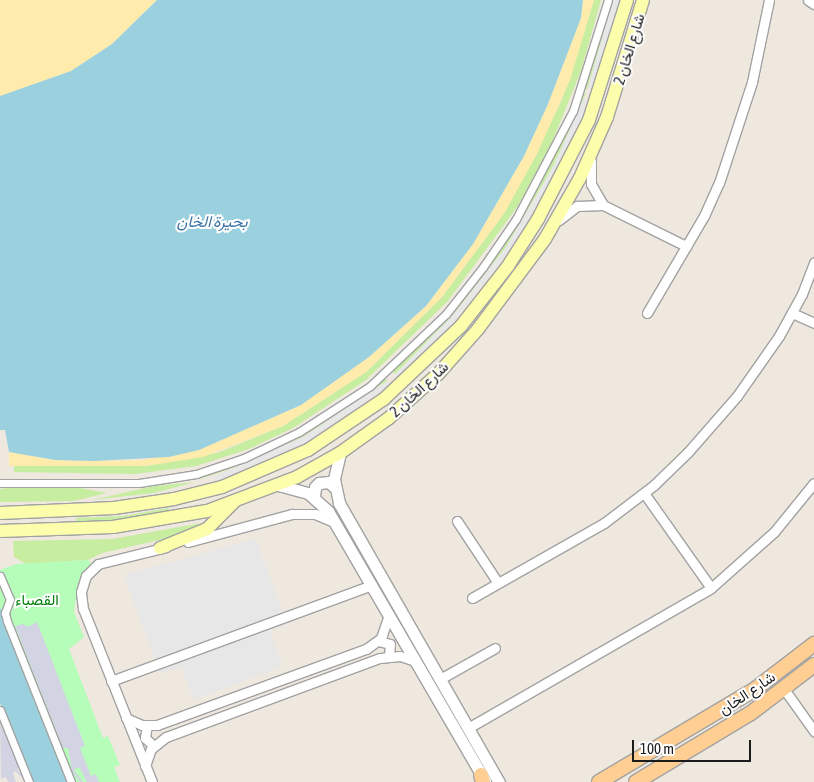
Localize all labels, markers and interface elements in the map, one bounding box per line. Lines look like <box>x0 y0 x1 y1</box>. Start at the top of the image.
street label: شارع الخان 2 <box>610 11 648 87</box>
water label: بحيرة الخان <box>177 211 247 231</box>
street label: شارع الخان 2 <box>386 357 452 421</box>
park label: القصباء <box>15 591 59 609</box>
street label: شارع الخان <box>715 668 779 718</box>
scale bar <box>634 730 753 762</box>
text: 100 m <box>640 740 674 757</box>

